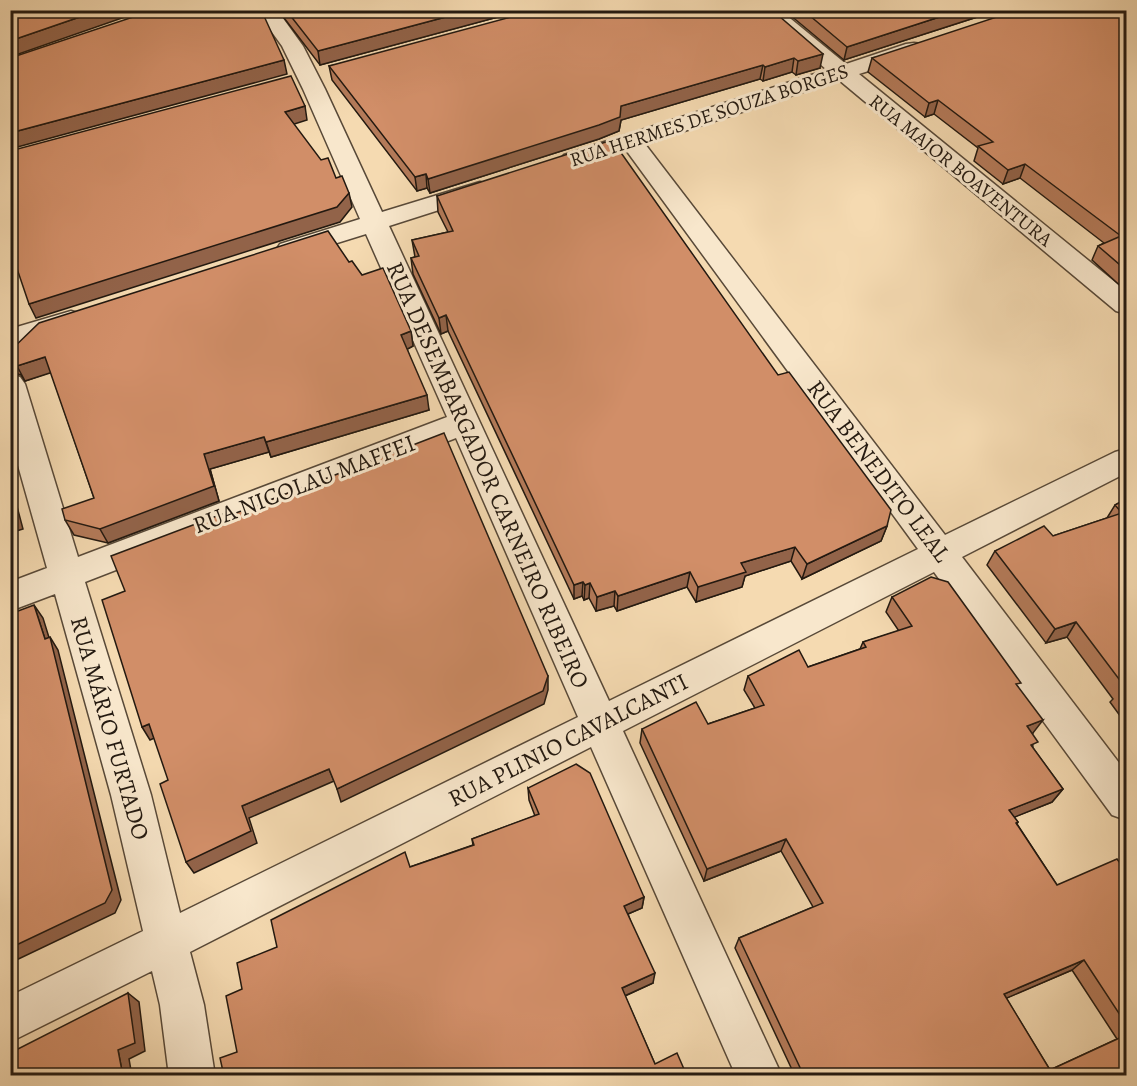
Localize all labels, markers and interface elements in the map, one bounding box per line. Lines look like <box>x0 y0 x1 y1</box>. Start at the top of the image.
street label: RUA HERMES DE SOUZA BORGES <box>566 58 852 173</box>
street label: RUA MAJOR BOAVENTURA <box>863 88 1058 253</box>
street label: RUA DESEMBARGADOR CARNEIRO RIBEIRO <box>379 256 597 694</box>
street label: RUA BENEDITO LEAL <box>800 373 959 569</box>
street label: RUA NICOLAU MAFFEI <box>188 427 420 541</box>
street label: RUA MÁRIO FURTADO <box>63 612 157 844</box>
street label: RUA PLINIO CAVALCANTI <box>443 666 693 814</box>

